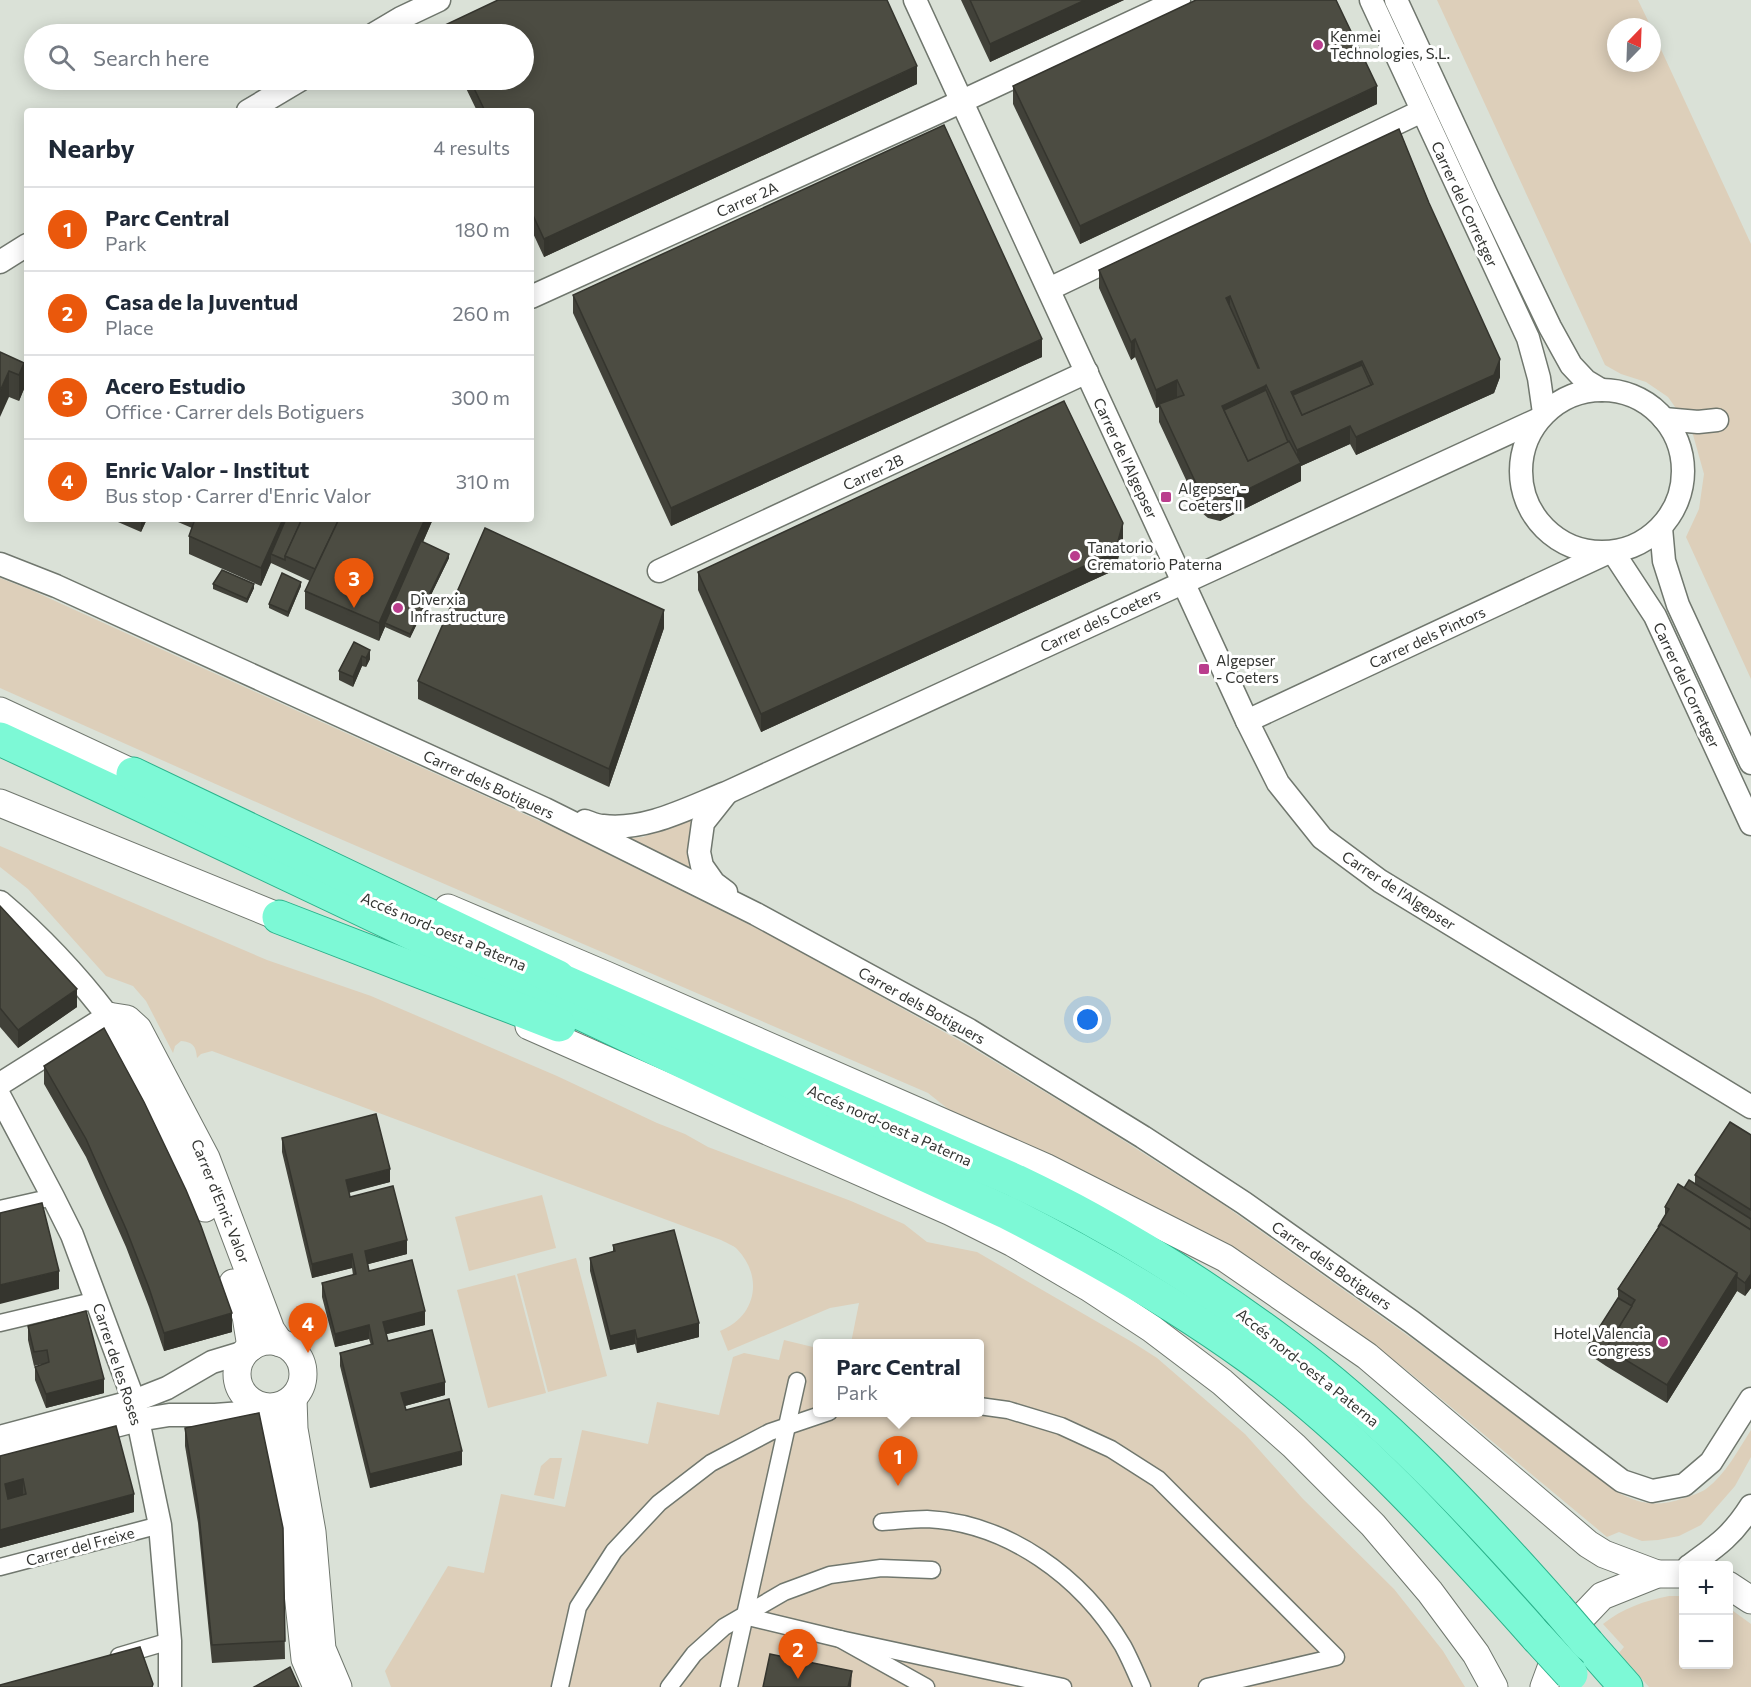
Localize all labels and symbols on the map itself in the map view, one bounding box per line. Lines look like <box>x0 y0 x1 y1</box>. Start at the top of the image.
north arrow <box>1607 18 1661 72</box>
place label: Kenmei Technologies, S.L. <box>1330 27 1450 62</box>
marker: Kenmei Technologies, S.L. <box>1311 38 1325 52</box>
street label: Carrer del Corretger <box>1428 138 1502 270</box>
street label: Carrer 2A <box>714 177 780 221</box>
street label: Carrer de l'Algepser <box>1090 395 1162 521</box>
street label: Carrer 2B <box>840 450 906 494</box>
place label: Algepser - Coeters II <box>1178 479 1247 514</box>
marker: Algepser - Coeters II <box>1159 490 1173 504</box>
place label: Tanatorio Crematorio Paterna <box>1087 538 1222 573</box>
marker: Tanatorio Crematorio Paterna <box>1068 549 1082 563</box>
pin: 3 <box>334 558 374 608</box>
street label: Carrer dels Coeters <box>1037 584 1163 656</box>
place label: Diverxia Infrastructure <box>410 590 505 625</box>
marker: Diverxia Infrastructure <box>391 601 405 615</box>
street label: Carrer dels Pintors <box>1366 602 1488 672</box>
street label: Carrer del Corretger <box>1650 619 1724 751</box>
place label: Algepser - Coeters <box>1216 651 1279 686</box>
marker: Algepser - Coeters <box>1197 662 1211 676</box>
street label: Carrer dels Botiguers <box>421 746 557 822</box>
street label: Carrer de l'Algepser <box>1339 847 1459 933</box>
street label: Accés nord-oest a Paterna <box>359 888 529 974</box>
street label: Carrer dels Botiguers <box>855 963 989 1047</box>
your location <box>1073 1005 1102 1034</box>
street label: Accés nord-oest a Paterna <box>805 1081 975 1169</box>
street label: Carrer d'Enric Valor <box>188 1136 254 1266</box>
street label: Carrer dels Botiguers <box>1269 1217 1396 1313</box>
street label: Carrer de les Roses <box>90 1301 146 1428</box>
pin: 4 <box>288 1304 328 1353</box>
street label: Accés nord-oest a Paterna <box>1233 1304 1383 1430</box>
place label: Hotel Valencia Congress <box>1553 1324 1651 1359</box>
marker: Hotel Valencia Congress <box>1656 1335 1670 1349</box>
pin: 1 <box>878 1436 918 1486</box>
street label: Carrer del Freixe <box>24 1523 136 1569</box>
pin: 2 <box>778 1630 818 1679</box>

